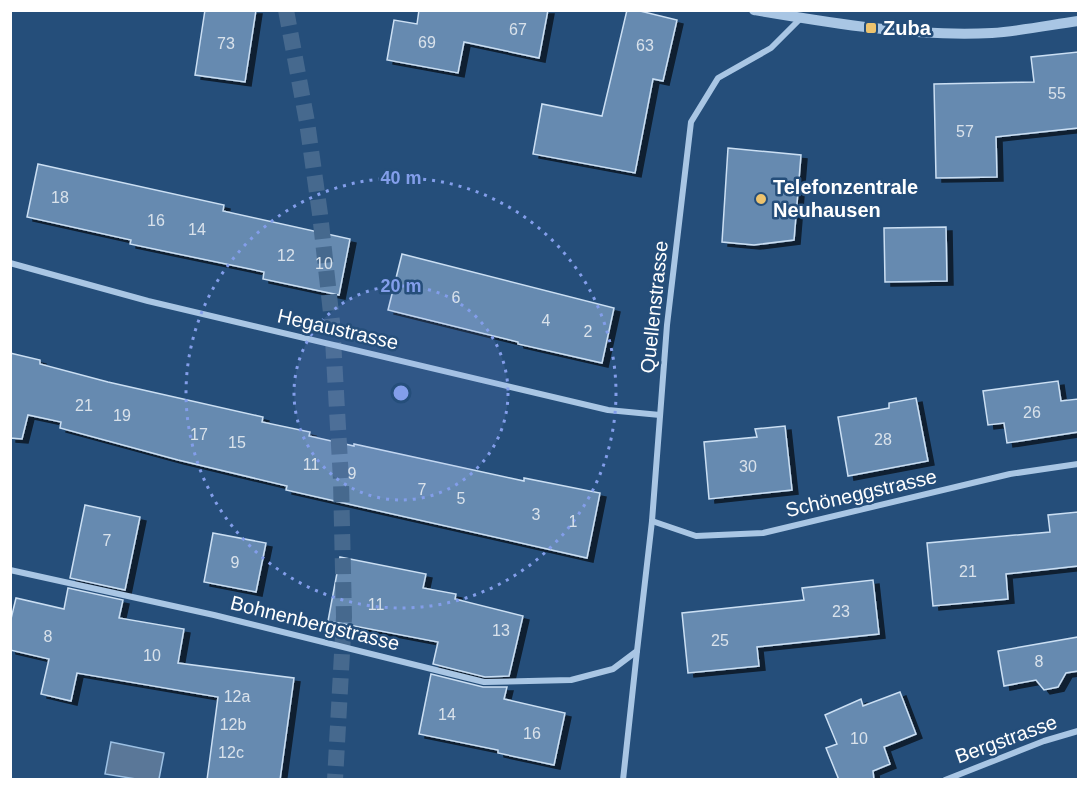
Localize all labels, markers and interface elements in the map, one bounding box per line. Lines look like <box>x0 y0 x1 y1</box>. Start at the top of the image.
place label: Zuba <box>883 17 932 39</box>
house number: 67 <box>509 21 527 38</box>
marker: Zuba <box>864 21 878 35</box>
house number: 69 <box>418 34 436 51</box>
house number: 73 <box>217 35 235 52</box>
house number: 63 <box>636 37 654 54</box>
house number: 55 <box>1048 85 1066 102</box>
house number: 57 <box>956 123 974 140</box>
text: 40 m <box>380 168 422 188</box>
place label: Telefonzentrale Neuhausen <box>773 176 918 221</box>
house number: 18 <box>51 189 69 206</box>
marker: Telefonzentrale Neuhausen <box>754 192 768 206</box>
house number: 16 <box>147 212 165 229</box>
house number: 14 <box>188 221 206 238</box>
street label: Quellenstrasse <box>636 240 672 374</box>
house number: 12 <box>277 247 295 264</box>
house number: 10 <box>315 255 333 272</box>
text: 20 m <box>380 276 422 296</box>
house number: 6 <box>452 289 461 306</box>
street label: Hegaustrasse <box>275 304 401 354</box>
house number: 4 <box>542 312 551 329</box>
house number: 2 <box>584 323 593 340</box>
centre of rings <box>391 383 411 403</box>
house number: 21 <box>75 397 93 414</box>
house number: 26 <box>1023 404 1041 421</box>
house number: 19 <box>113 407 131 424</box>
house number: 17 <box>190 426 208 443</box>
house number: 28 <box>874 431 892 448</box>
house number: 15 <box>228 434 246 451</box>
house number: 11 <box>303 456 319 473</box>
house number: 30 <box>739 458 757 475</box>
house number: 9 <box>348 465 357 482</box>
street label: Schöneggstrasse <box>783 465 939 521</box>
house number: 7 <box>418 481 427 498</box>
house number: 5 <box>457 490 466 507</box>
house number: 3 <box>532 506 541 523</box>
house number: 1 <box>569 513 578 530</box>
house number: 7 <box>103 532 112 549</box>
house number: 9 <box>231 554 240 571</box>
house number: 21 <box>959 563 977 580</box>
street label: Bohnenbergstrasse <box>228 591 402 655</box>
house number: 11 <box>368 596 384 613</box>
house number: 23 <box>832 603 850 620</box>
house number: 13 <box>492 622 510 639</box>
house number: 8 <box>44 628 53 645</box>
house number: 25 <box>711 632 729 649</box>
house number: 10 <box>143 647 161 664</box>
house number: 8 <box>1035 653 1044 670</box>
house number: 12a <box>224 688 250 705</box>
house number: 14 <box>438 706 456 723</box>
street label: Bergstrasse <box>952 710 1060 768</box>
house number: 12b <box>220 716 246 733</box>
house number: 16 <box>523 725 541 742</box>
house number: 10 <box>850 730 868 747</box>
house number: 12c <box>218 744 244 761</box>

